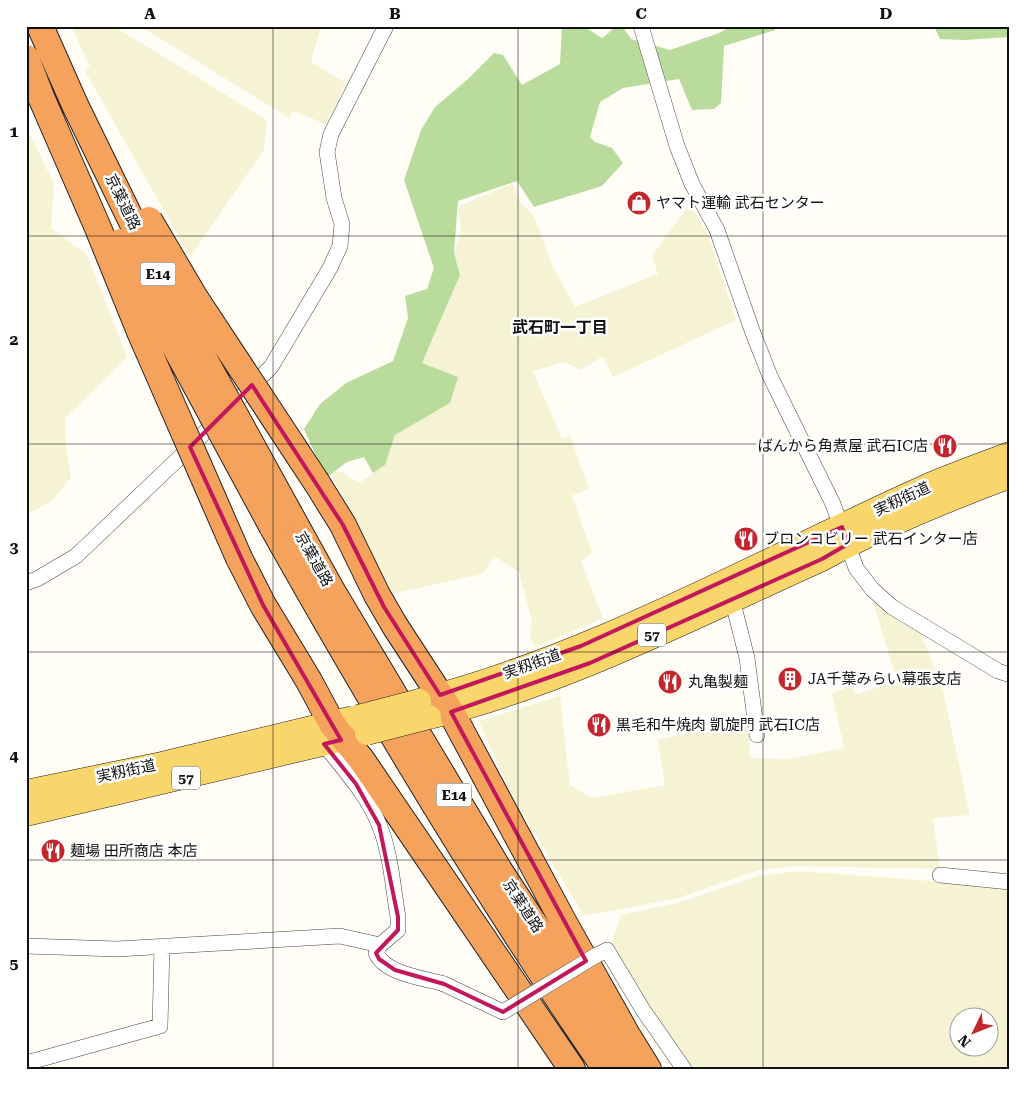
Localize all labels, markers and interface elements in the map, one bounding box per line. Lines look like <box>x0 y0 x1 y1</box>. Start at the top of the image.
text: A <box>144 4 156 23</box>
text: B <box>389 4 401 23</box>
text: C <box>635 4 647 23</box>
text: D <box>880 4 893 23</box>
text: 1 <box>10 122 19 141</box>
street label: 京葉道路 <box>102 171 144 233</box>
shop icon: ヤマト運輸 武石センター <box>626 190 652 216</box>
place label: ヤマト運輸 武石センター <box>656 194 825 212</box>
road number: E14 <box>140 262 176 286</box>
district label: 武石町一丁目 <box>512 318 608 337</box>
text: 2 <box>10 330 19 349</box>
restaurant icon: ばんから角煮屋 武石IC店 <box>932 433 958 459</box>
place label: ばんから角煮屋 武石IC店 <box>758 437 928 455</box>
street label: 実籾街道 <box>871 478 933 520</box>
restaurant icon: ブロンコビリー 武石インター店 <box>733 526 759 552</box>
street label: 京葉道路 <box>292 528 336 590</box>
place label: ブロンコビリー 武石インター店 <box>764 530 978 548</box>
text: 3 <box>10 538 19 557</box>
road number: 57 <box>638 624 666 646</box>
street label: 実籾街道 <box>501 645 563 683</box>
building icon: JA千葉みらい幕張支店 <box>777 666 803 692</box>
restaurant icon: 丸亀製麺 <box>657 669 683 695</box>
place label: JA千葉みらい幕張支店 <box>808 670 962 688</box>
place label: 丸亀製麺 <box>688 673 748 691</box>
restaurant icon: 黒毛和牛焼肉 凱旋門 武石IC店 <box>586 712 612 738</box>
place label: 黒毛和牛焼肉 凱旋門 武石IC店 <box>616 716 820 734</box>
text: 4 <box>10 746 19 765</box>
street label: 実籾街道 <box>95 756 157 786</box>
road number: 57 <box>172 766 200 790</box>
road number: E14 <box>436 784 472 806</box>
restaurant icon: 麺場 田所商店 本店 <box>40 838 66 864</box>
place label: 麺場 田所商店 本店 <box>70 842 198 860</box>
street label: 京葉道路 <box>499 876 547 936</box>
text: 5 <box>10 954 19 973</box>
north arrow <box>948 1008 998 1058</box>
text: N <box>955 1031 974 1050</box>

